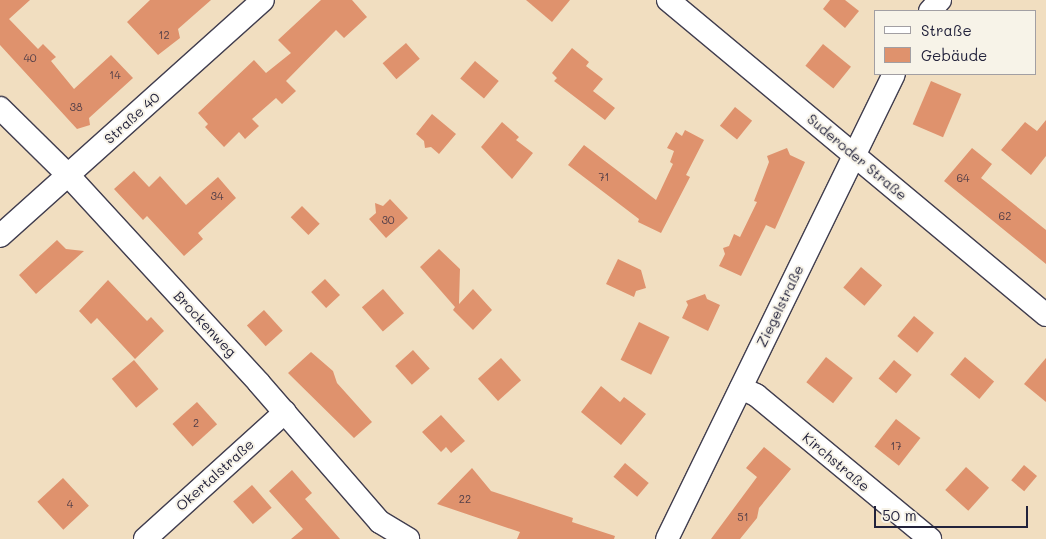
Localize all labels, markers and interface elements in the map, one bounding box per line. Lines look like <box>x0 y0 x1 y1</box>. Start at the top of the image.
legend <box>874 10 1036 75</box>
text: Straße <box>921 20 972 40</box>
house number: 12 <box>158 28 170 42</box>
text: Gebäude <box>921 45 987 65</box>
house number: 40 <box>23 51 37 65</box>
house number: 14 <box>109 68 121 82</box>
street label: Straße 40 <box>101 89 163 147</box>
house number: 38 <box>69 100 83 114</box>
street label: Suderoder Straße <box>804 110 910 204</box>
house number: 71 <box>598 170 610 184</box>
house number: 64 <box>956 171 970 185</box>
house number: 34 <box>211 189 223 203</box>
house number: 62 <box>999 209 1011 223</box>
house number: 30 <box>381 213 395 227</box>
street label: Ziegelstraße <box>753 262 807 350</box>
street label: Brockenweg <box>170 288 240 360</box>
house number: 2 <box>193 416 199 430</box>
street label: Kirchstraße <box>799 429 873 495</box>
street label: Okertalstraße <box>173 436 257 514</box>
house number: 17 <box>890 439 902 453</box>
house number: 22 <box>459 492 471 506</box>
scale bar <box>876 496 1030 528</box>
house number: 4 <box>67 497 73 511</box>
text: 50 m <box>882 505 917 525</box>
house number: 51 <box>737 510 749 524</box>

